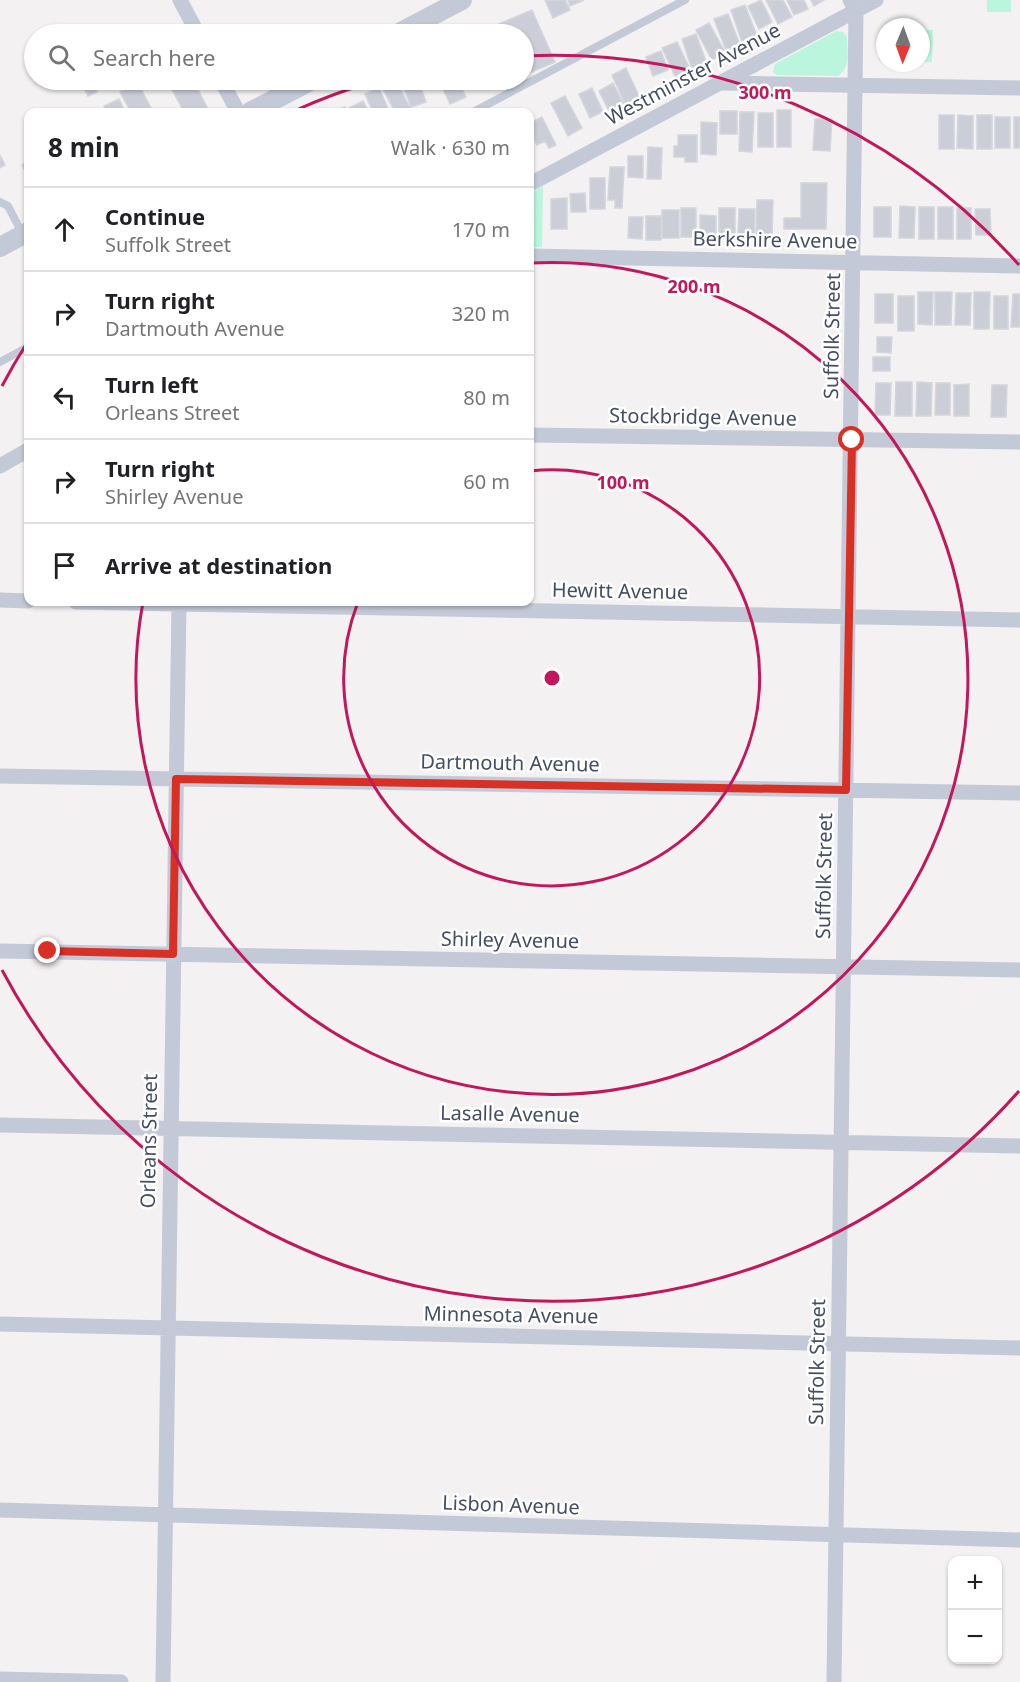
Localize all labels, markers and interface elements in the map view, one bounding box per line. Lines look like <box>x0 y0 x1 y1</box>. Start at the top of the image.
street label: Westminster Avenue <box>601 16 785 131</box>
north arrow <box>876 18 930 72</box>
search box <box>24 24 534 90</box>
icon: search <box>45 41 78 74</box>
text: Search here <box>93 42 215 72</box>
text: 300 m <box>738 80 792 104</box>
text: 8 min <box>48 129 120 165</box>
text: Walk · 630 m <box>391 134 510 161</box>
text: Continue <box>105 201 205 231</box>
icon: ahead <box>48 213 81 246</box>
text: 170 m <box>452 216 510 243</box>
street label: Berkshire Avenue <box>692 225 858 254</box>
text: Suffolk Street <box>105 231 231 258</box>
street label: Suffolk Street <box>817 273 846 399</box>
text: 200 m <box>667 274 721 298</box>
text: Turn right <box>105 285 215 315</box>
icon: right <box>48 297 81 330</box>
text: 320 m <box>452 300 510 327</box>
text: Dartmouth Avenue <box>105 315 284 342</box>
text: Turn left <box>105 369 199 399</box>
icon: left <box>48 381 81 414</box>
text: 80 m <box>463 384 510 411</box>
text: Orleans Street <box>105 399 240 426</box>
street label: Stockbridge Avenue <box>609 401 797 432</box>
route start <box>838 426 864 452</box>
text: Turn right <box>105 453 215 483</box>
icon: right <box>48 465 81 498</box>
text: 60 m <box>463 468 510 495</box>
text: 100 m <box>596 470 650 494</box>
text: Shirley Avenue <box>105 483 243 510</box>
icon: arrive <box>48 549 81 582</box>
text: Arrive at destination <box>105 550 332 580</box>
street label: Hewitt Avenue <box>552 576 688 605</box>
centre of rings <box>542 668 562 688</box>
street label: Dartmouth Avenue <box>420 747 600 778</box>
street label: Suffolk Street <box>809 813 838 939</box>
street label: Shirley Avenue <box>441 925 579 954</box>
route end <box>34 937 60 963</box>
street label: Orleans Street <box>134 1074 163 1208</box>
street label: Lasalle Avenue <box>440 1099 580 1128</box>
street label: Minnesota Avenue <box>423 1299 599 1330</box>
street label: Suffolk Street <box>802 1299 831 1425</box>
street label: Lisbon Avenue <box>442 1489 580 1520</box>
map controls <box>948 1556 1002 1664</box>
button: + <box>948 1556 1002 1610</box>
button: − <box>948 1610 1002 1664</box>

